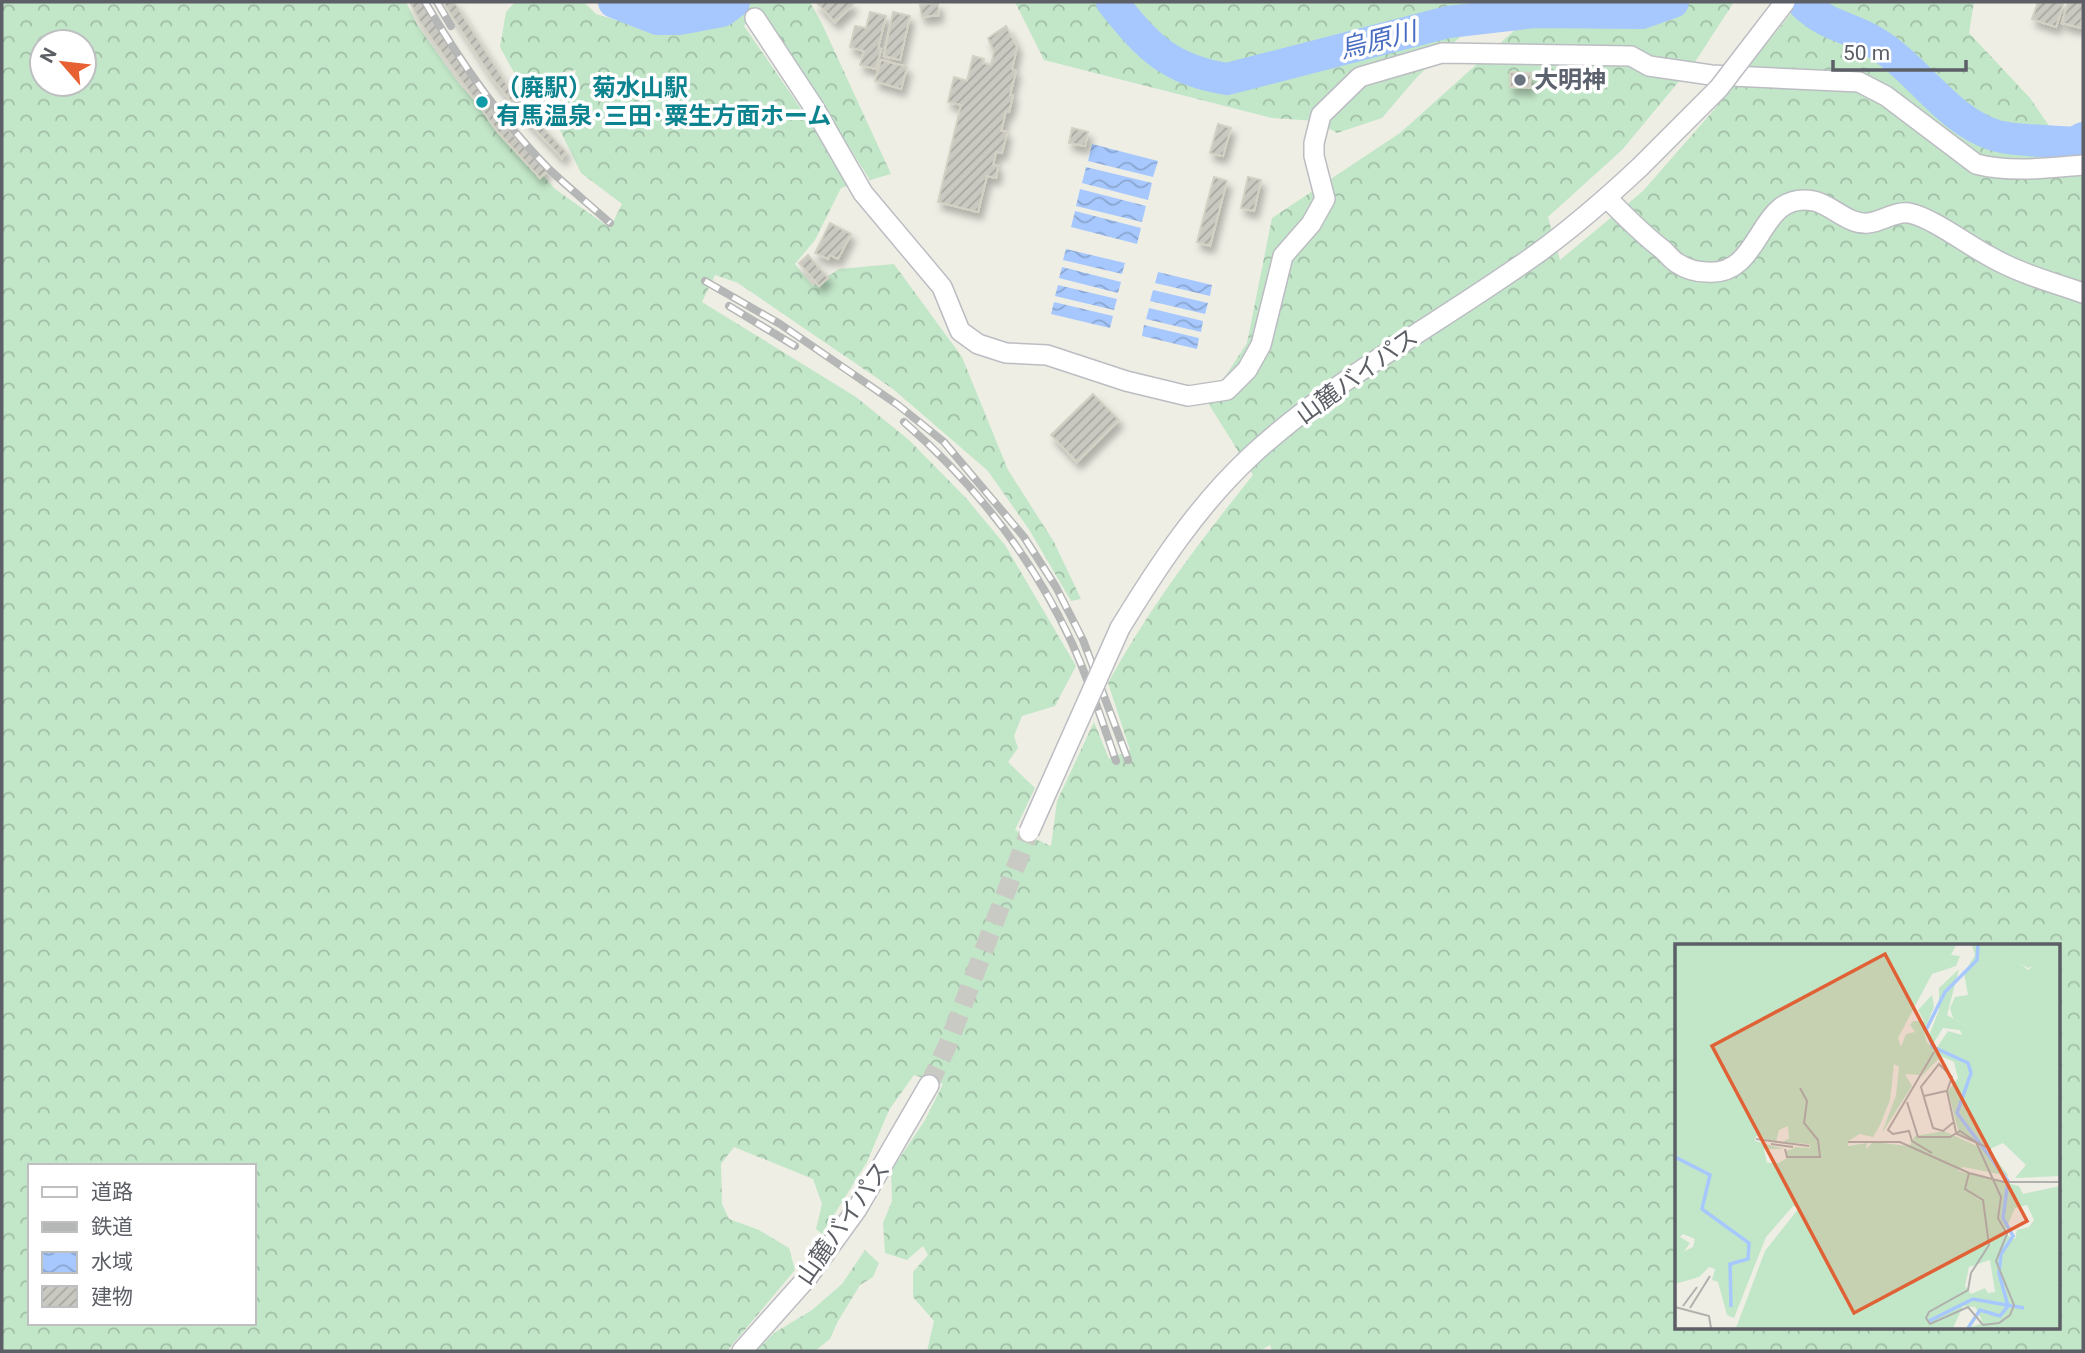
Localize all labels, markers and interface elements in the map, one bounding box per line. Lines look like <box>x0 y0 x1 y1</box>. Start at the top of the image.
water label: 烏原川 <box>1337 15 1422 64</box>
north arrow <box>28 28 98 98</box>
scale bar <box>1833 28 1966 72</box>
text: 50 m <box>1843 41 1890 65</box>
text: N <box>35 44 62 67</box>
place label: 大明神 <box>1534 66 1606 94</box>
marker: 大明神 <box>1512 72 1528 88</box>
place label: （廃駅）菊水山駅 有馬温泉･三田･粟生方面ホーム <box>496 74 831 130</box>
marker: （廃駅）菊水山駅 有馬温泉･三田･粟生方面ホーム <box>474 94 490 110</box>
street label: 山麓バイパス <box>1291 322 1423 430</box>
inset map <box>1675 944 2060 1328</box>
street label: 山麓バイパス <box>790 1156 896 1290</box>
legend <box>28 1164 256 1325</box>
text: 道路 <box>91 1180 133 1204</box>
text: 鉄道 <box>91 1215 133 1239</box>
text: 水域 <box>91 1250 133 1274</box>
text: 建物 <box>91 1285 133 1309</box>

